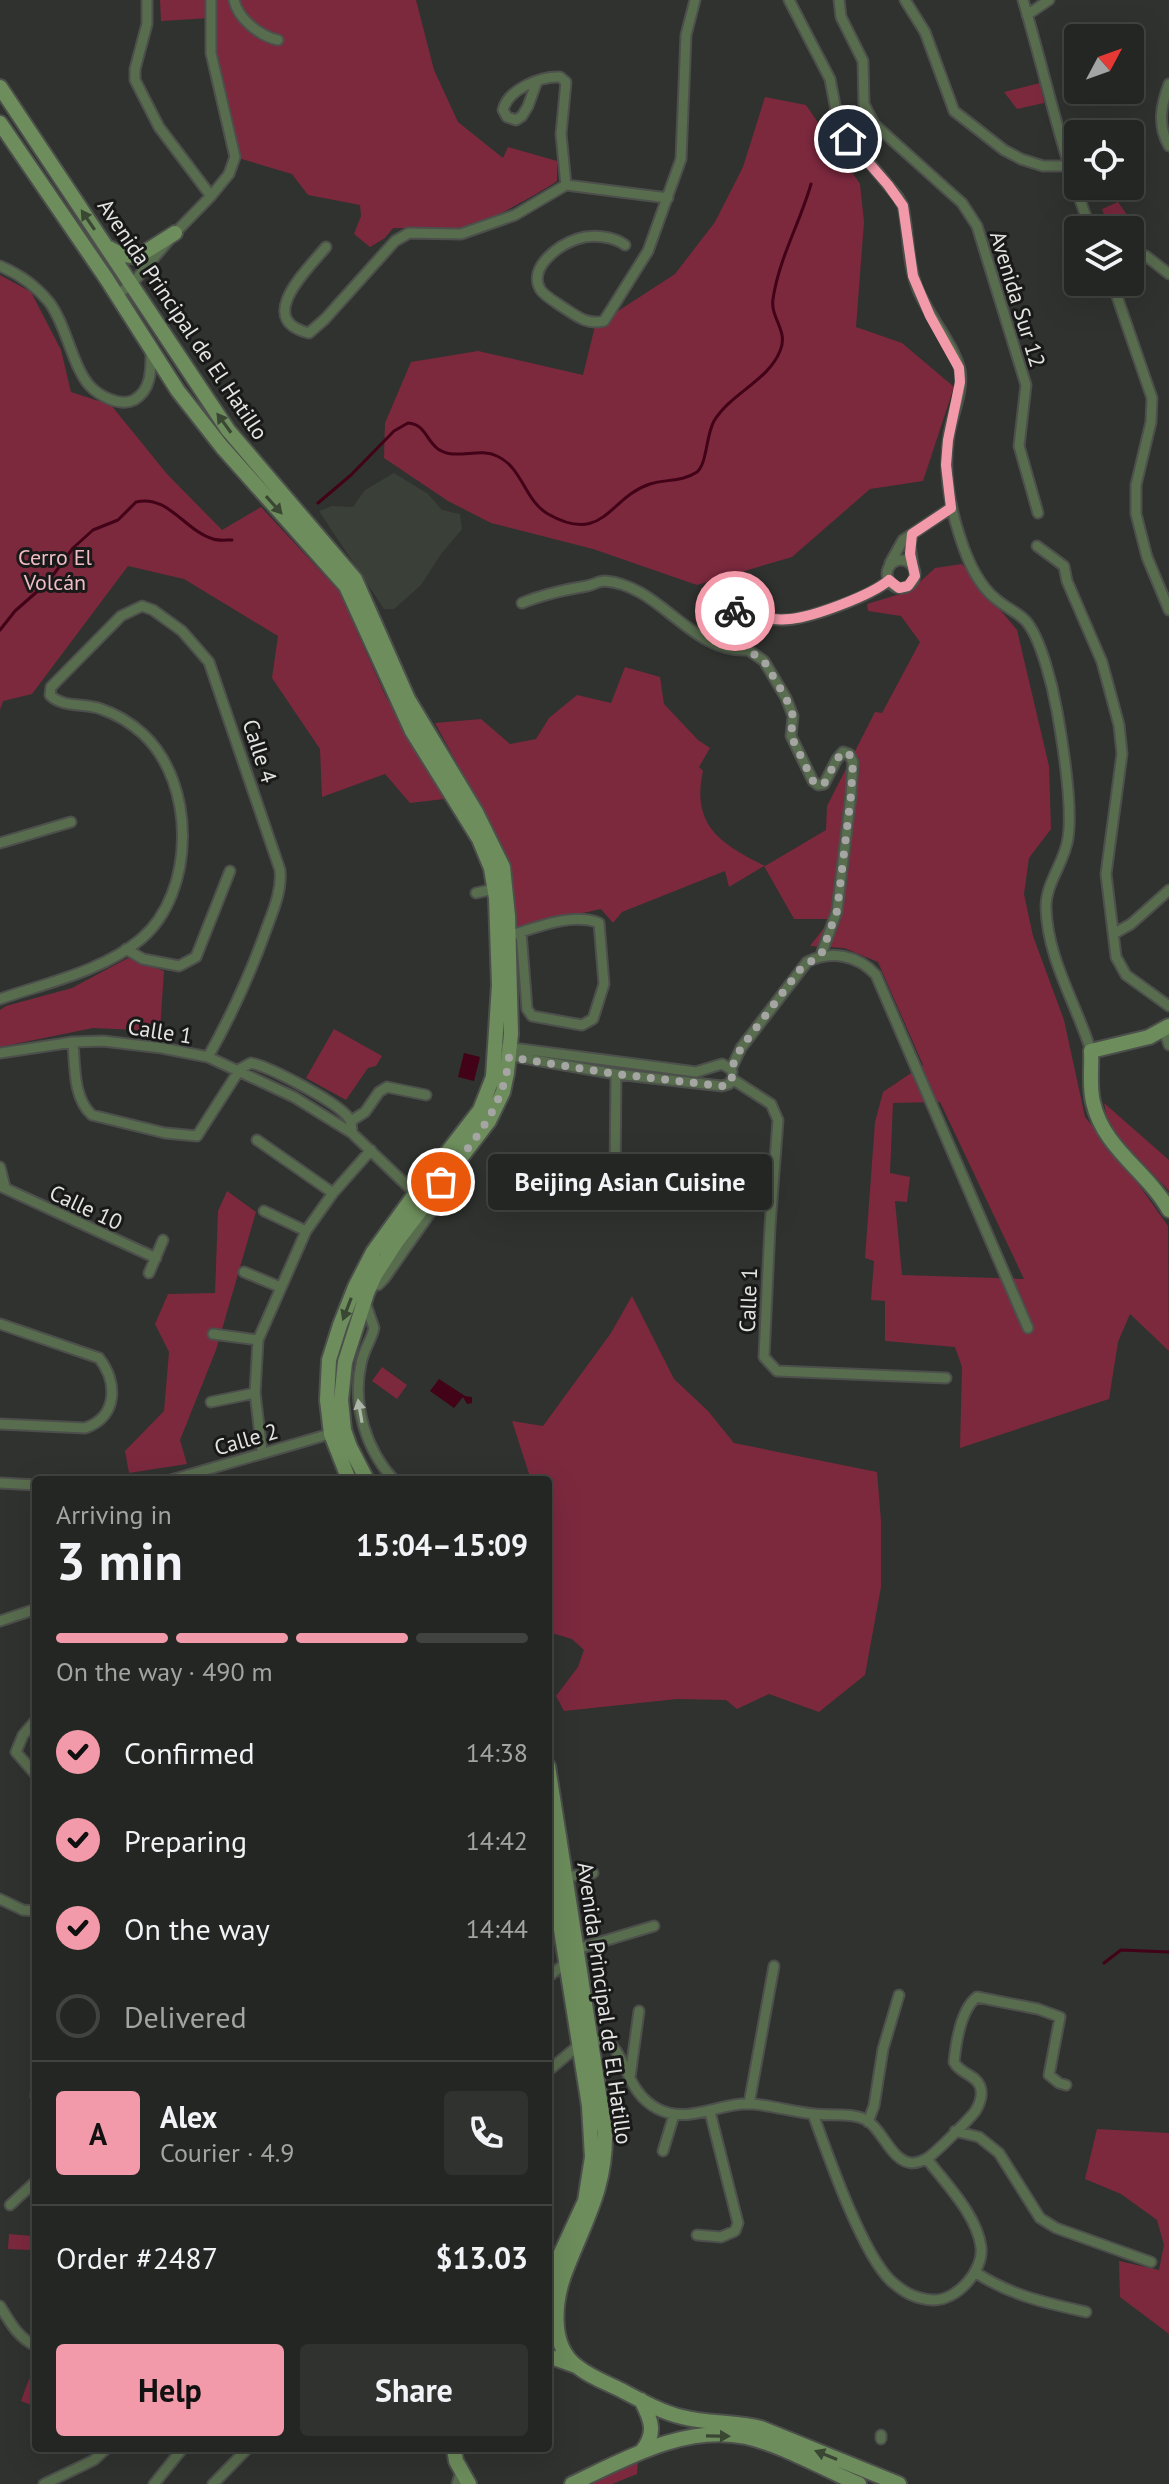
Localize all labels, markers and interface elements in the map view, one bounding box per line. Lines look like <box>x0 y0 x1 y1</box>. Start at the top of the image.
north arrow <box>1064 24 1144 104</box>
map controls <box>1064 24 1144 296</box>
pin <box>814 105 882 173</box>
icon: home <box>826 117 870 161</box>
button: locate <box>1064 120 1144 200</box>
street label: Avenida Principal de El Hatillo <box>92 193 274 445</box>
one-way arrow <box>81 209 96 230</box>
button: layers <box>1064 216 1144 296</box>
street label: Avenida Sur 12 <box>984 227 1052 371</box>
one-way arrow <box>216 413 232 434</box>
one-way arrow <box>265 494 282 514</box>
park label: Cerro El Volcán <box>18 543 92 596</box>
courier <box>695 571 775 651</box>
icon: bike <box>713 589 757 633</box>
street label: Calle 4 <box>237 716 283 786</box>
street label: Calle 1 <box>126 1012 194 1050</box>
pin <box>407 1148 475 1216</box>
callout: Beijing Asian Cuisine <box>489 1154 773 1210</box>
icon: bag <box>419 1160 463 1204</box>
text: Beijing Asian Cuisine <box>515 1165 745 1198</box>
street label: Calle 10 <box>45 1178 127 1236</box>
street label: Calle 1 <box>733 1267 763 1333</box>
one-way arrow <box>340 1297 353 1321</box>
one-way arrow <box>354 1399 366 1424</box>
street label: Calle 2 <box>211 1417 281 1461</box>
text: Arriving in <box>56 1498 172 1531</box>
text: 15:04–15:09 <box>356 1525 528 1564</box>
text: 3 min <box>56 1527 183 1594</box>
text: On the way · 490 m <box>56 1655 273 1688</box>
icon: check <box>56 1730 100 1774</box>
text: Confirmed <box>124 1733 255 1772</box>
text: 14:38 <box>466 1736 528 1769</box>
icon: check <box>56 1818 100 1862</box>
text: Preparing <box>124 1821 247 1860</box>
text: 14:42 <box>466 1824 528 1857</box>
street label: Avenida Principal de El Hatillo <box>571 1860 639 2146</box>
icon: check <box>56 1906 100 1950</box>
text: On the way <box>124 1909 270 1948</box>
text: 14:44 <box>466 1912 528 1945</box>
text: Delivered <box>124 1997 247 2036</box>
button: phone <box>444 2091 528 2175</box>
text: Alex <box>160 2097 217 2136</box>
text: A <box>89 2114 107 2153</box>
text: Courier · 4.9 <box>160 2136 294 2169</box>
text: Order #2487 <box>56 2238 218 2277</box>
text: $13.03 <box>436 2238 528 2277</box>
button: Help <box>56 2344 284 2436</box>
button: Share <box>300 2344 528 2436</box>
one-way arrow <box>706 2429 731 2442</box>
one-way arrow <box>814 2448 838 2461</box>

